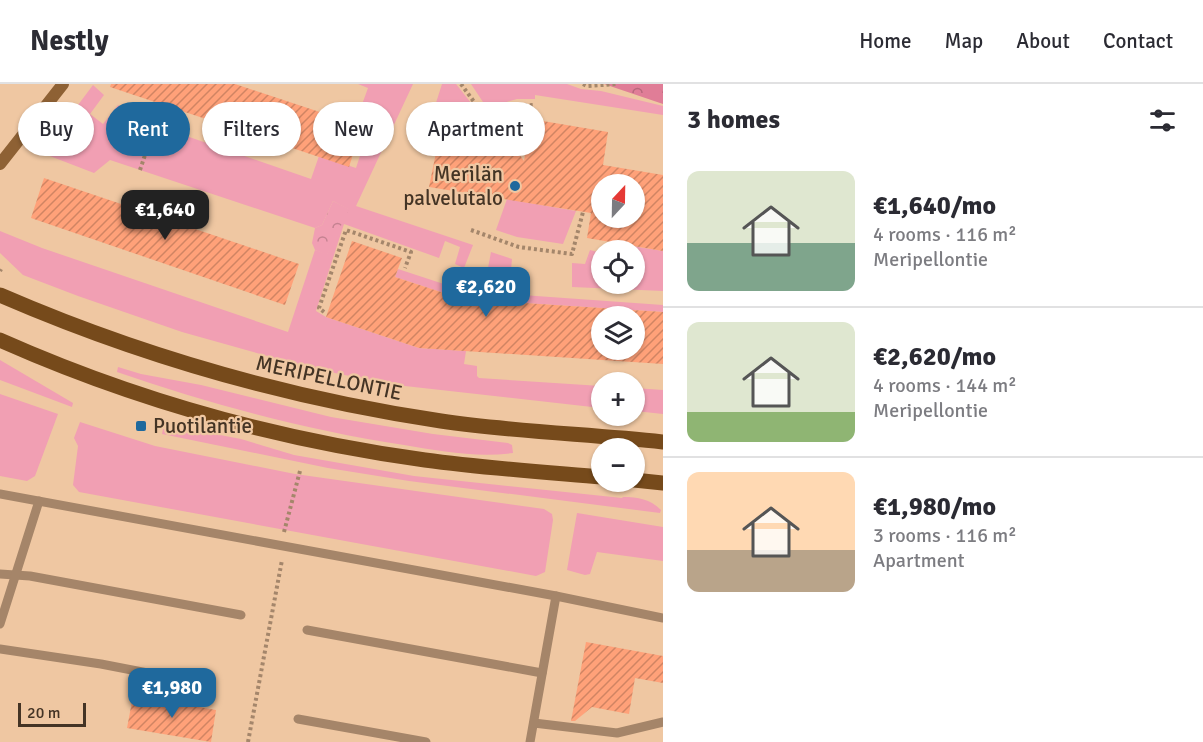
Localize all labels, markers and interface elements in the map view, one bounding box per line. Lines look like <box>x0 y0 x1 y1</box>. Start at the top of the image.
text: Nestly <box>30 24 109 58</box>
text: Home <box>859 28 912 54</box>
text: Map <box>945 28 983 54</box>
text: About <box>1016 28 1070 54</box>
text: Contact <box>1103 28 1173 54</box>
chip: Buy <box>18 102 94 156</box>
chip: Rent <box>106 102 190 156</box>
chip: Filters <box>202 102 301 156</box>
chip: New <box>313 102 394 156</box>
chip: Apartment <box>406 102 545 156</box>
text: 3 homes <box>687 104 780 136</box>
icon: filters <box>1146 104 1179 137</box>
place label: Merilän palvelutalo <box>403 161 503 211</box>
north arrow <box>591 174 645 228</box>
map controls <box>591 174 645 492</box>
marker: Merilän palvelutalo <box>508 179 522 193</box>
pin: €1,640 <box>116 190 214 241</box>
text: €1,640/mo <box>873 190 996 222</box>
icon: home <box>735 195 807 267</box>
text: €1,640 <box>135 197 195 222</box>
text: 4 rooms · 116 m² <box>873 222 1017 247</box>
button: locate <box>591 240 645 294</box>
text: Meripellontie <box>873 247 988 272</box>
pin: €2,620 <box>437 267 535 318</box>
text: €2,620 <box>456 274 516 299</box>
button: layers <box>591 306 645 360</box>
text: €2,620/mo <box>873 341 996 373</box>
icon: home <box>735 346 807 418</box>
street label: MERIPELLONTIE <box>253 350 405 406</box>
button: + <box>591 372 645 426</box>
text: 4 rooms · 144 m² <box>873 373 1017 398</box>
text: Meripellontie <box>873 398 988 423</box>
place label: Puotilantie <box>153 413 252 439</box>
marker: Puotilantie <box>134 419 148 433</box>
button: − <box>591 438 645 492</box>
text: €1,980/mo <box>873 491 996 523</box>
icon: home <box>735 496 807 568</box>
text: 3 rooms · 116 m² <box>873 523 1017 548</box>
text: Apartment <box>873 548 965 573</box>
pin: €1,980 <box>123 668 221 719</box>
text: €1,980 <box>142 675 202 700</box>
scale bar <box>18 700 86 728</box>
text: 20 m <box>27 703 61 723</box>

